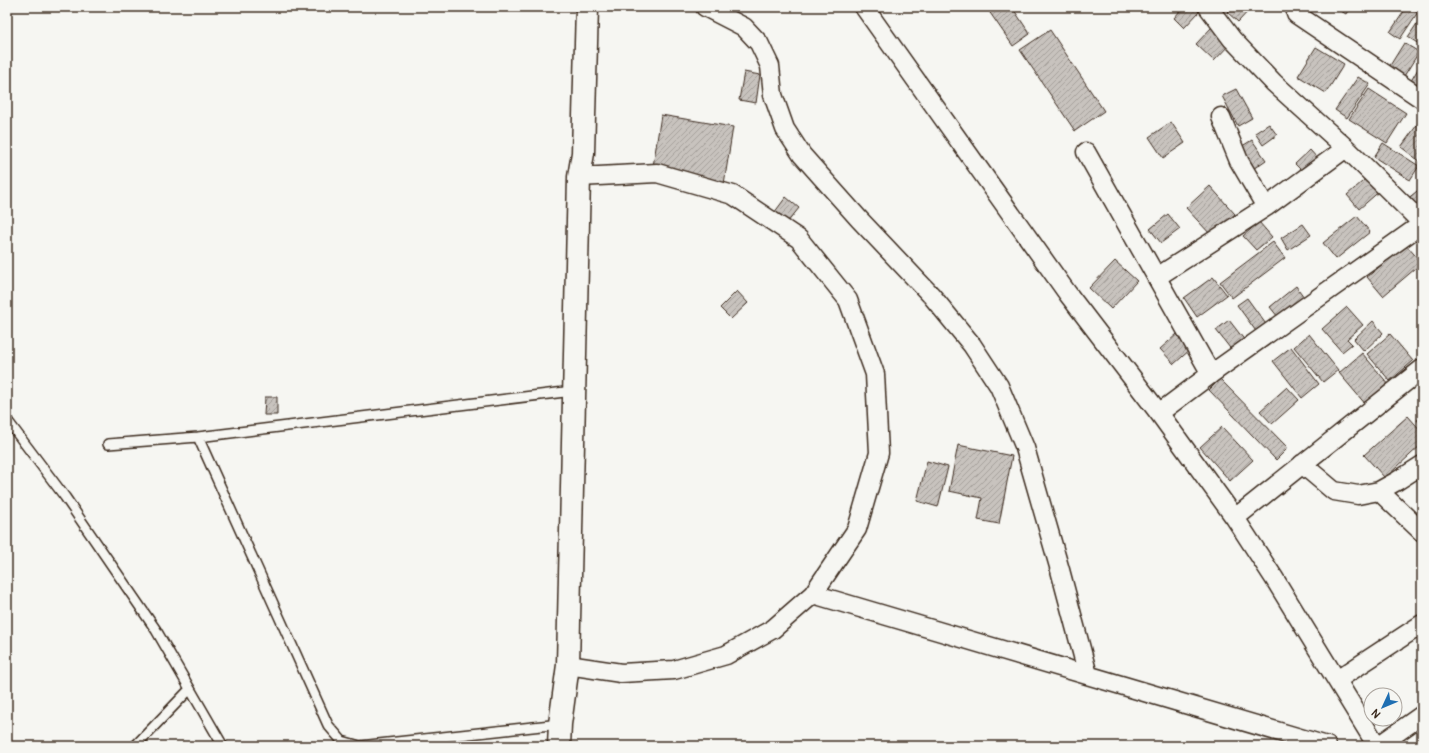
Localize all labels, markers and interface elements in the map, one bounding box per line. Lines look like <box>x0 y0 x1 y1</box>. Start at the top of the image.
north arrow <box>1363 687 1403 727</box>
text: N <box>1369 706 1383 721</box>

